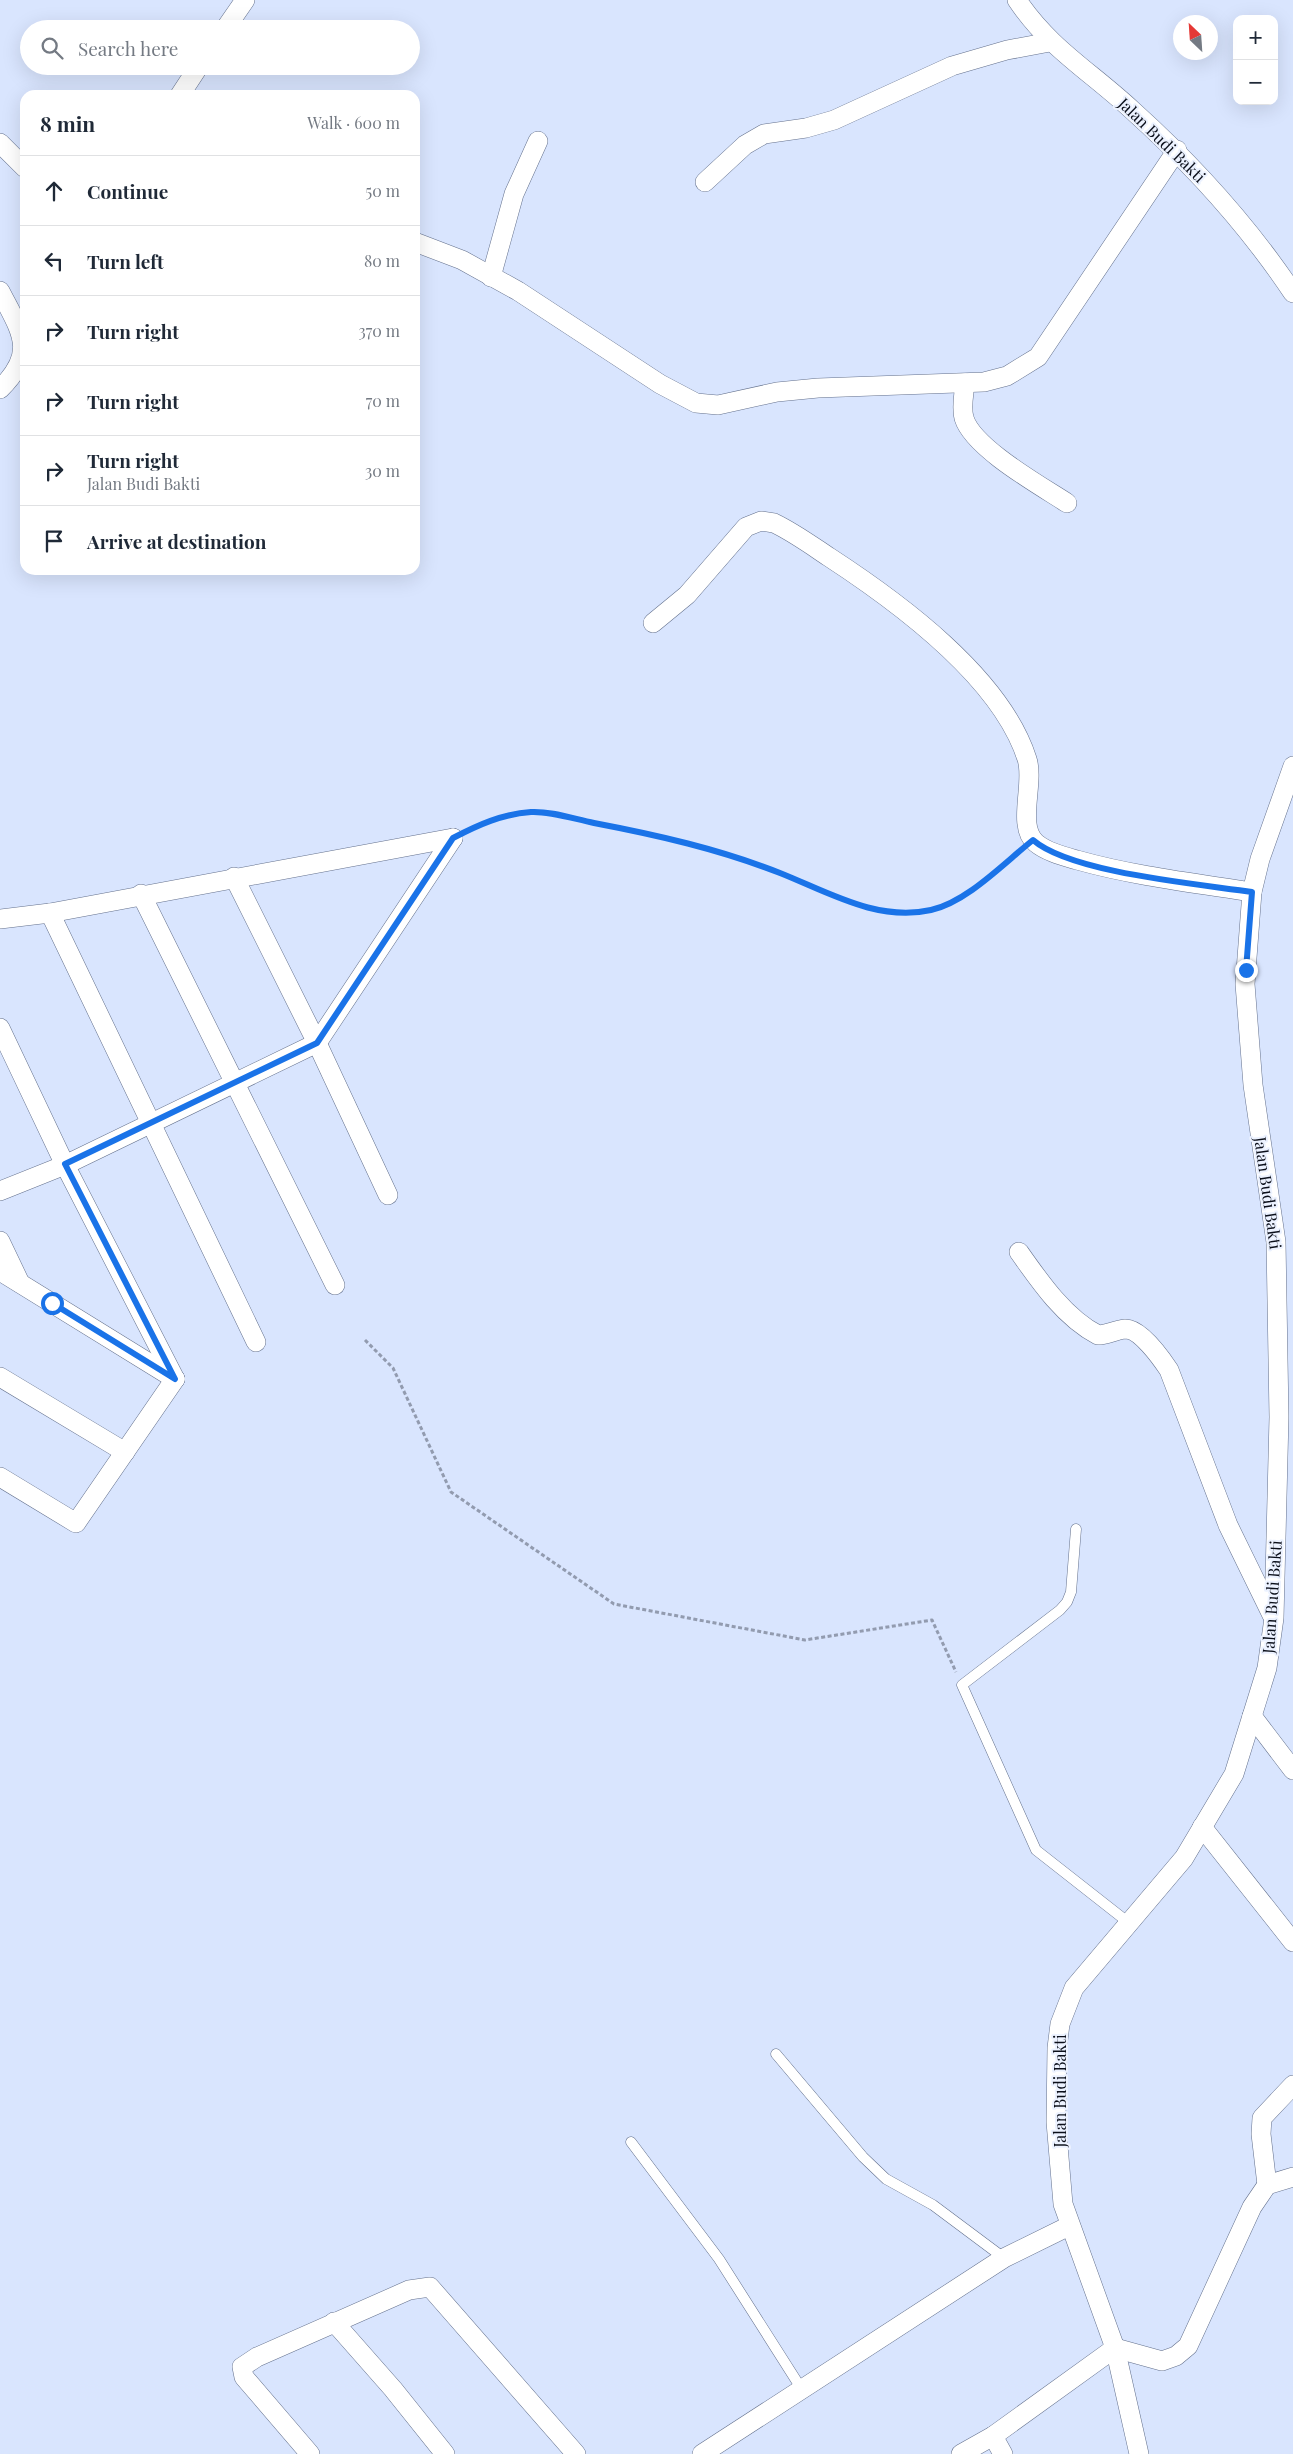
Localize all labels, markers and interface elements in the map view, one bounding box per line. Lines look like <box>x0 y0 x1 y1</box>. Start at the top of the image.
north arrow <box>1173 15 1218 60</box>
map controls <box>1233 15 1278 105</box>
button: + <box>1233 15 1278 60</box>
search box <box>20 20 420 75</box>
icon: search <box>38 34 66 62</box>
text: Search here <box>78 35 178 61</box>
button: − <box>1233 60 1278 105</box>
street label: Jalan Budi Bakti <box>1114 92 1211 187</box>
text: 8 min <box>40 109 95 137</box>
text: Walk · 600 m <box>307 112 400 133</box>
icon: ahead <box>40 177 68 205</box>
text: Continue <box>87 178 168 204</box>
text: 50 m <box>366 180 400 201</box>
icon: left <box>40 247 68 275</box>
text: Turn left <box>87 248 164 274</box>
text: 80 m <box>364 250 400 271</box>
icon: right <box>40 317 68 345</box>
text: Turn right <box>87 318 179 344</box>
text: 370 m <box>358 320 400 341</box>
icon: right <box>40 387 68 415</box>
text: Turn right <box>87 388 179 414</box>
text: 70 m <box>366 390 400 411</box>
text: Turn right <box>87 447 179 473</box>
icon: right <box>40 457 68 485</box>
text: 30 m <box>365 460 400 481</box>
text: Jalan Budi Bakti <box>87 473 200 494</box>
icon: arrive <box>40 527 68 555</box>
text: Arrive at destination <box>87 528 267 554</box>
route end <box>1235 959 1258 982</box>
street label: Jalan Budi Bakti <box>1250 1134 1287 1251</box>
route start <box>41 1292 64 1315</box>
street label: Jalan Budi Bakti <box>1257 1539 1286 1655</box>
street label: Jalan Budi Bakti <box>1049 2034 1070 2149</box>

